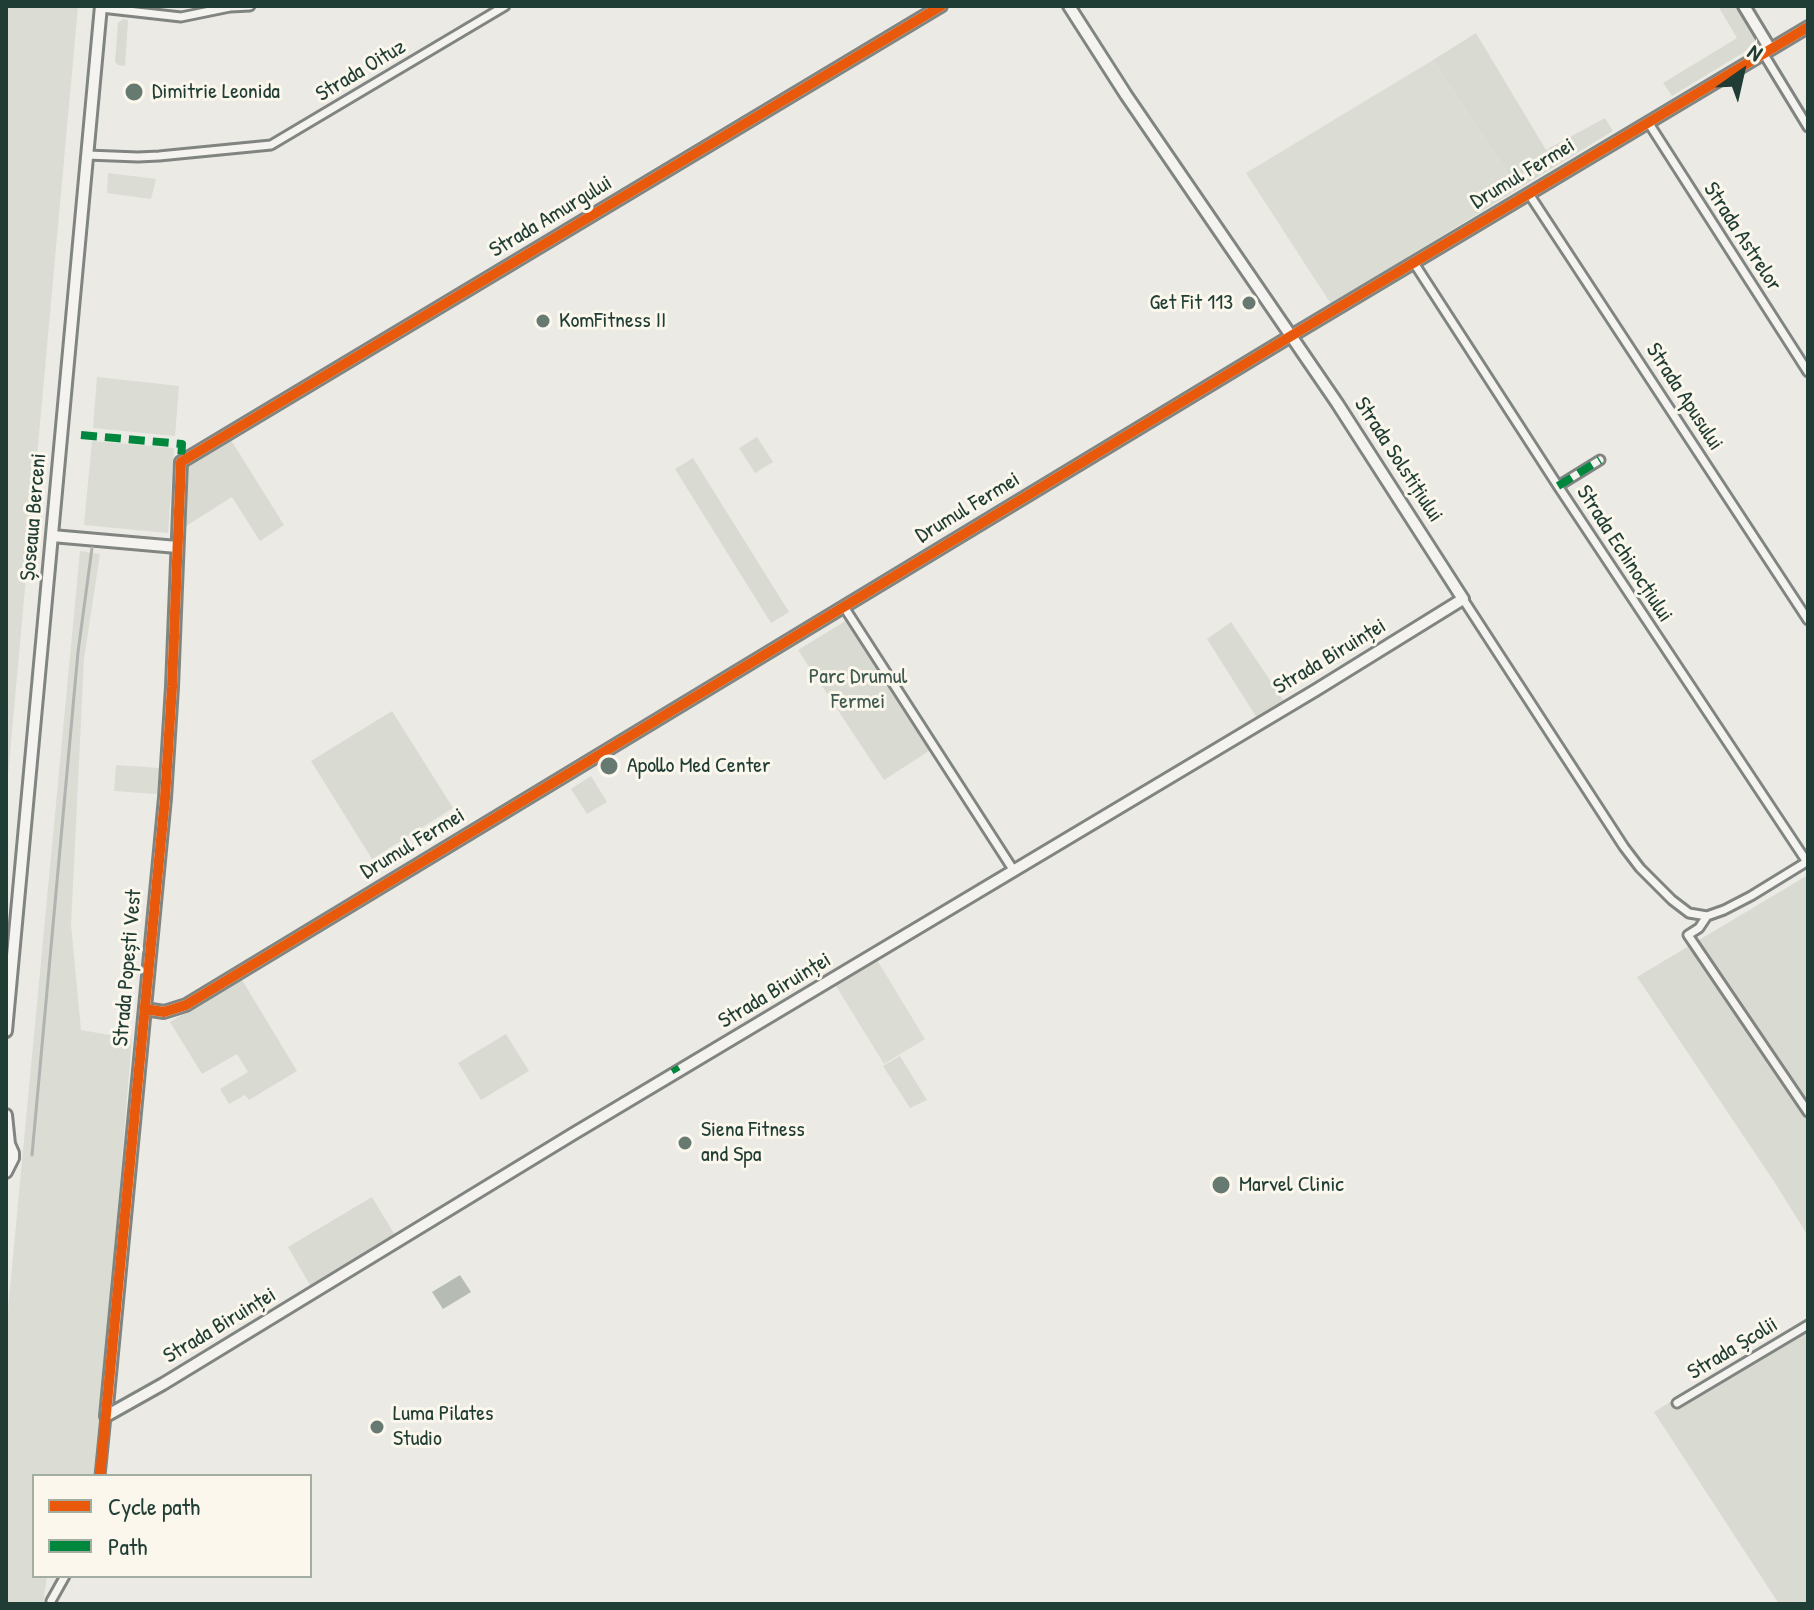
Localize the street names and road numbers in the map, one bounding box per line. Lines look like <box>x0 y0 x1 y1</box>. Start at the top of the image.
street label: Strada Oituz <box>311 34 411 108</box>
street label: Drumul Fermei <box>1466 133 1580 215</box>
street label: Strada Amurgului <box>485 170 617 264</box>
street label: Strada Astrelor <box>1697 178 1787 296</box>
street label: Strada Apusului <box>1639 338 1729 456</box>
street label: Strada Solstițiului <box>1348 393 1448 527</box>
street label: Șoseaua Berceni <box>15 452 53 582</box>
street label: Drumul Fermei <box>911 467 1025 549</box>
street label: Strada Echinocțiului <box>1570 481 1678 627</box>
street label: Strada Biruinței <box>1269 613 1391 701</box>
street label: Drumul Fermei <box>356 803 470 885</box>
street label: Strada Popești Vest <box>108 888 148 1048</box>
street label: Strada Biruinței <box>714 947 836 1035</box>
street label: Strada Biruinței <box>159 1282 281 1370</box>
street label: Strada Școlii <box>1683 1312 1783 1386</box>

